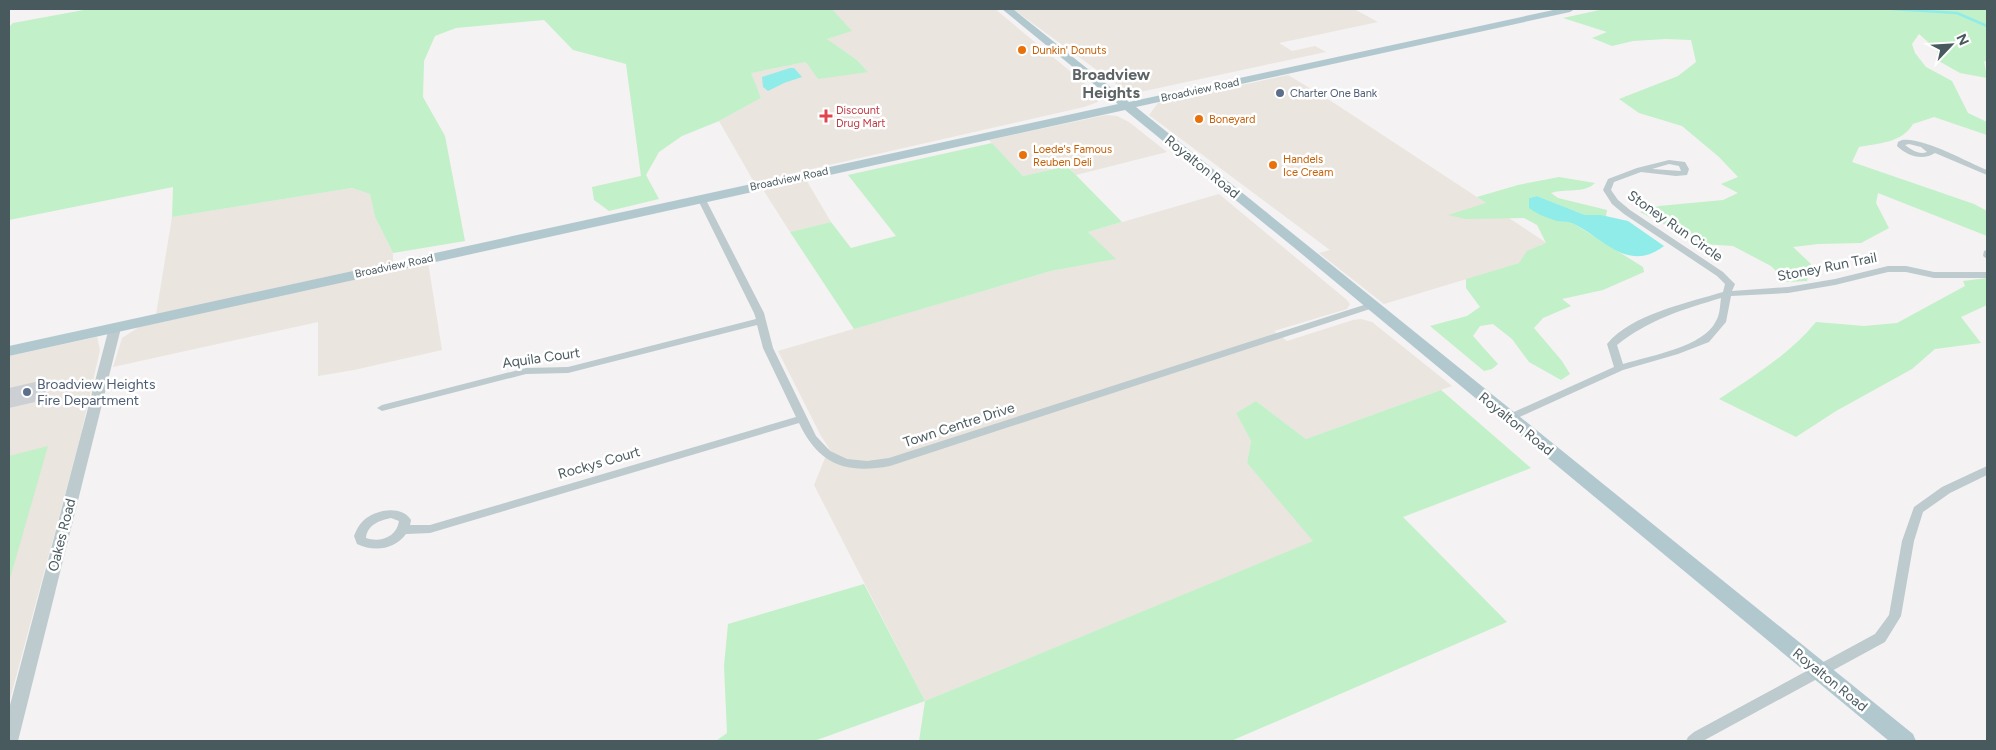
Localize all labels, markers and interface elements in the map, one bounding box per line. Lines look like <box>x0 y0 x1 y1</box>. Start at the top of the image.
north arrow <box>1926 20 1976 70</box>
text: N <box>1952 31 1972 48</box>
marker: Dunkin' Donuts <box>1016 44 1028 56</box>
place label: Dunkin' Donuts <box>1032 44 1106 57</box>
district label: Broadview Heights <box>1072 65 1151 102</box>
street label: Broadview Road <box>1160 75 1240 105</box>
marker: Charter One Bank <box>1274 87 1286 99</box>
place label: Charter One Bank <box>1290 87 1378 100</box>
place label: Discount Drug Mart <box>836 104 885 130</box>
marker: Discount Drug Mart <box>820 110 832 122</box>
marker: Boneyard <box>1193 113 1205 125</box>
place label: Boneyard <box>1209 113 1256 126</box>
street label: Royalton Road <box>1161 132 1243 202</box>
place label: Loede's Famous Reuben Deli <box>1033 143 1112 169</box>
marker: Loede's Famous Reuben Deli <box>1017 149 1029 161</box>
place label: Handels Ice Cream <box>1283 153 1333 179</box>
marker: Handels Ice Cream <box>1267 159 1279 171</box>
street label: Broadview Road <box>749 164 829 194</box>
street label: Stoney Run Circle <box>1624 187 1726 265</box>
street label: Stoney Run Trail <box>1776 249 1878 285</box>
street label: Broadview Road <box>354 251 434 281</box>
street label: Aquila Court <box>501 344 581 372</box>
place label: Broadview Heights Fire Department <box>37 376 155 409</box>
marker: Broadview Heights Fire Department <box>21 386 33 398</box>
street label: Royalton Road <box>1475 389 1557 459</box>
street label: Town Centre Drive <box>901 399 1017 451</box>
street label: Rockys Court <box>556 443 642 483</box>
street label: Oakes Road <box>45 497 79 573</box>
street label: Royalton Road <box>1789 645 1871 715</box>

